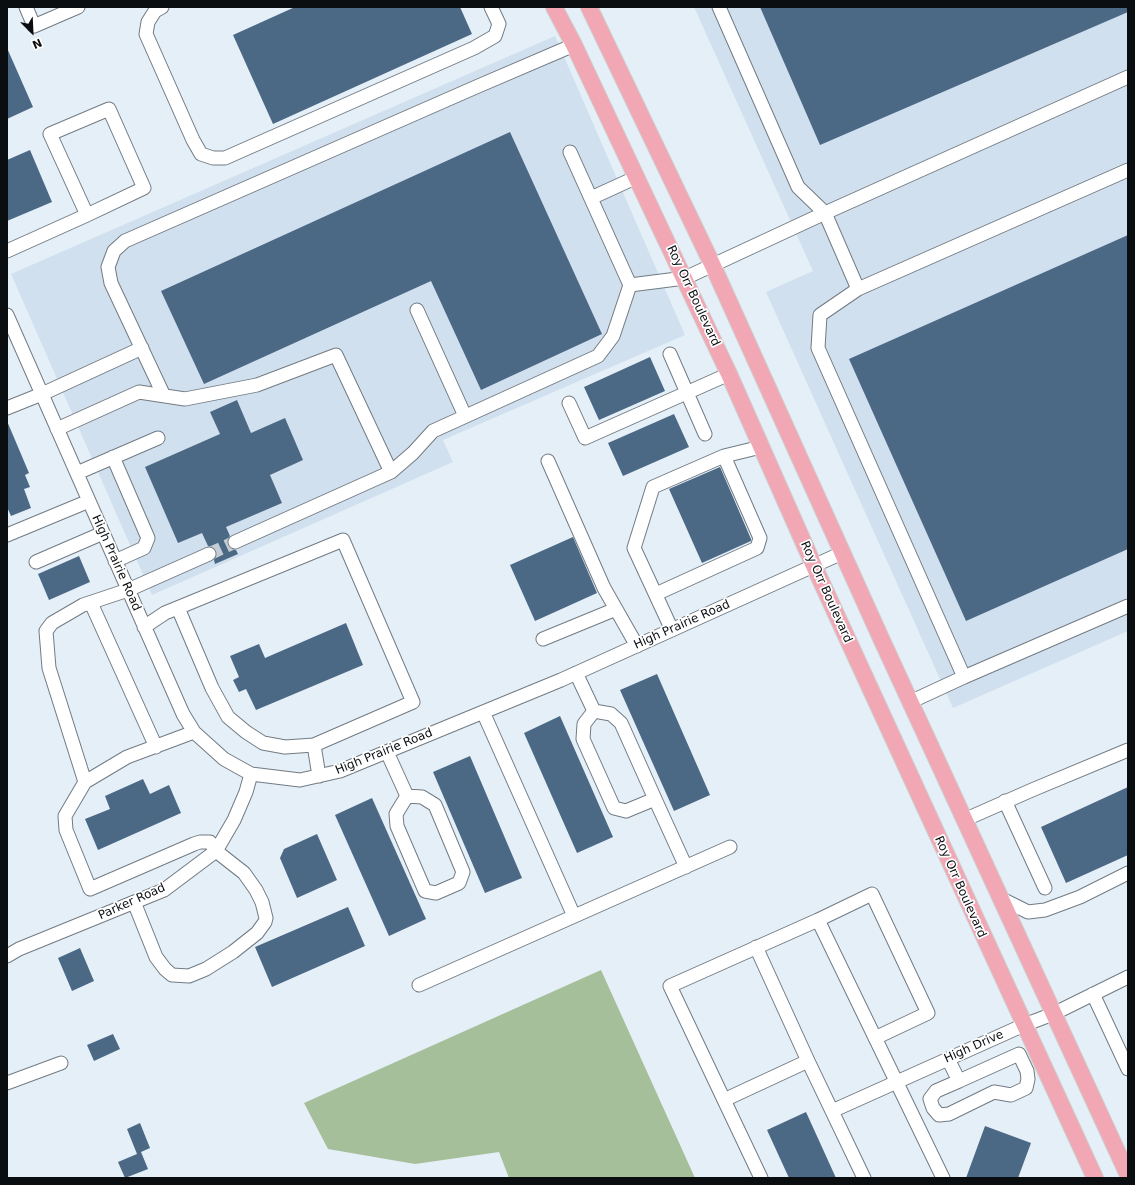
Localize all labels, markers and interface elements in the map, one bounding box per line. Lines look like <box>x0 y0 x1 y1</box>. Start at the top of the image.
north arrow <box>12 12 52 52</box>
text: N <box>30 36 44 51</box>
street label: Roy Orr Boulevard <box>663 243 723 349</box>
street label: High Prairie Road <box>88 513 144 613</box>
street label: Roy Orr Boulevard <box>797 539 855 645</box>
street label: High Prairie Road <box>632 597 732 653</box>
street label: High Prairie Road <box>333 726 435 778</box>
street label: Roy Orr Boulevard <box>931 834 989 940</box>
street label: Parker Road <box>96 881 168 923</box>
street label: High Drive <box>942 1028 1006 1066</box>

